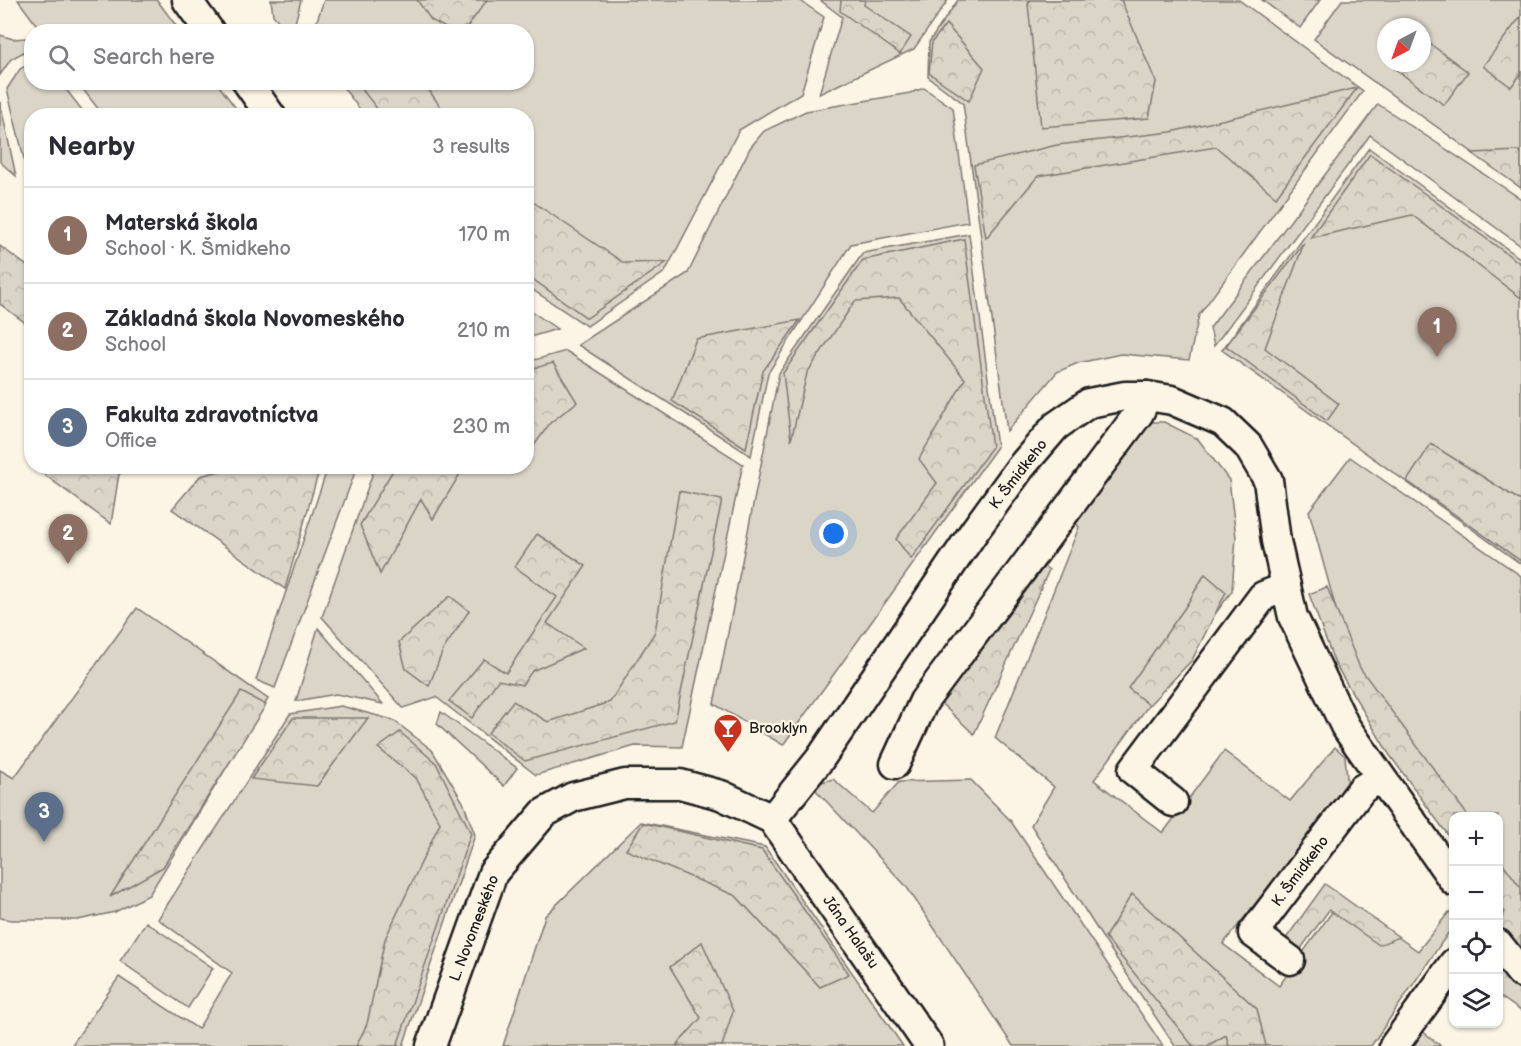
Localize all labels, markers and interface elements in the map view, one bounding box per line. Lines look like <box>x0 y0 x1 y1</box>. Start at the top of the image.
north arrow <box>1377 18 1431 72</box>
search box <box>24 24 534 90</box>
icon: search <box>45 41 78 74</box>
text: Search here <box>93 44 215 71</box>
text: Nearby <box>48 132 135 163</box>
text: 3 results <box>432 135 510 159</box>
text: Materská škola <box>105 210 258 237</box>
text: 1 <box>63 223 72 247</box>
text: 170 m <box>459 223 510 247</box>
text: School · K. Šmidkeho <box>105 237 291 261</box>
text: Základná škola Novomeského <box>105 306 405 333</box>
pin: 1 <box>1418 308 1456 357</box>
text: 2 <box>62 319 73 343</box>
text: 210 m <box>457 319 510 343</box>
text: School <box>105 333 166 357</box>
text: Fakulta zdravotníctva <box>105 402 319 429</box>
text: 3 <box>62 415 73 439</box>
text: 230 m <box>453 415 510 439</box>
text: Office <box>105 429 157 453</box>
street label: K. Šmidkeho <box>985 435 1052 513</box>
pin: 2 <box>48 514 88 564</box>
your location <box>819 519 848 548</box>
bar icon: Brooklyn <box>712 712 744 754</box>
place label: Brooklyn <box>749 719 807 738</box>
pin: 3 <box>24 792 63 842</box>
map controls <box>1449 812 1503 1028</box>
button: + <box>1449 812 1503 866</box>
street label: K. Šmidkeho <box>1268 832 1333 910</box>
button: − <box>1449 866 1503 920</box>
street label: L. Novomeského <box>445 872 503 984</box>
street label: Jána Halašu <box>818 892 883 972</box>
button: locate <box>1449 920 1503 974</box>
button: layers <box>1449 974 1503 1028</box>

